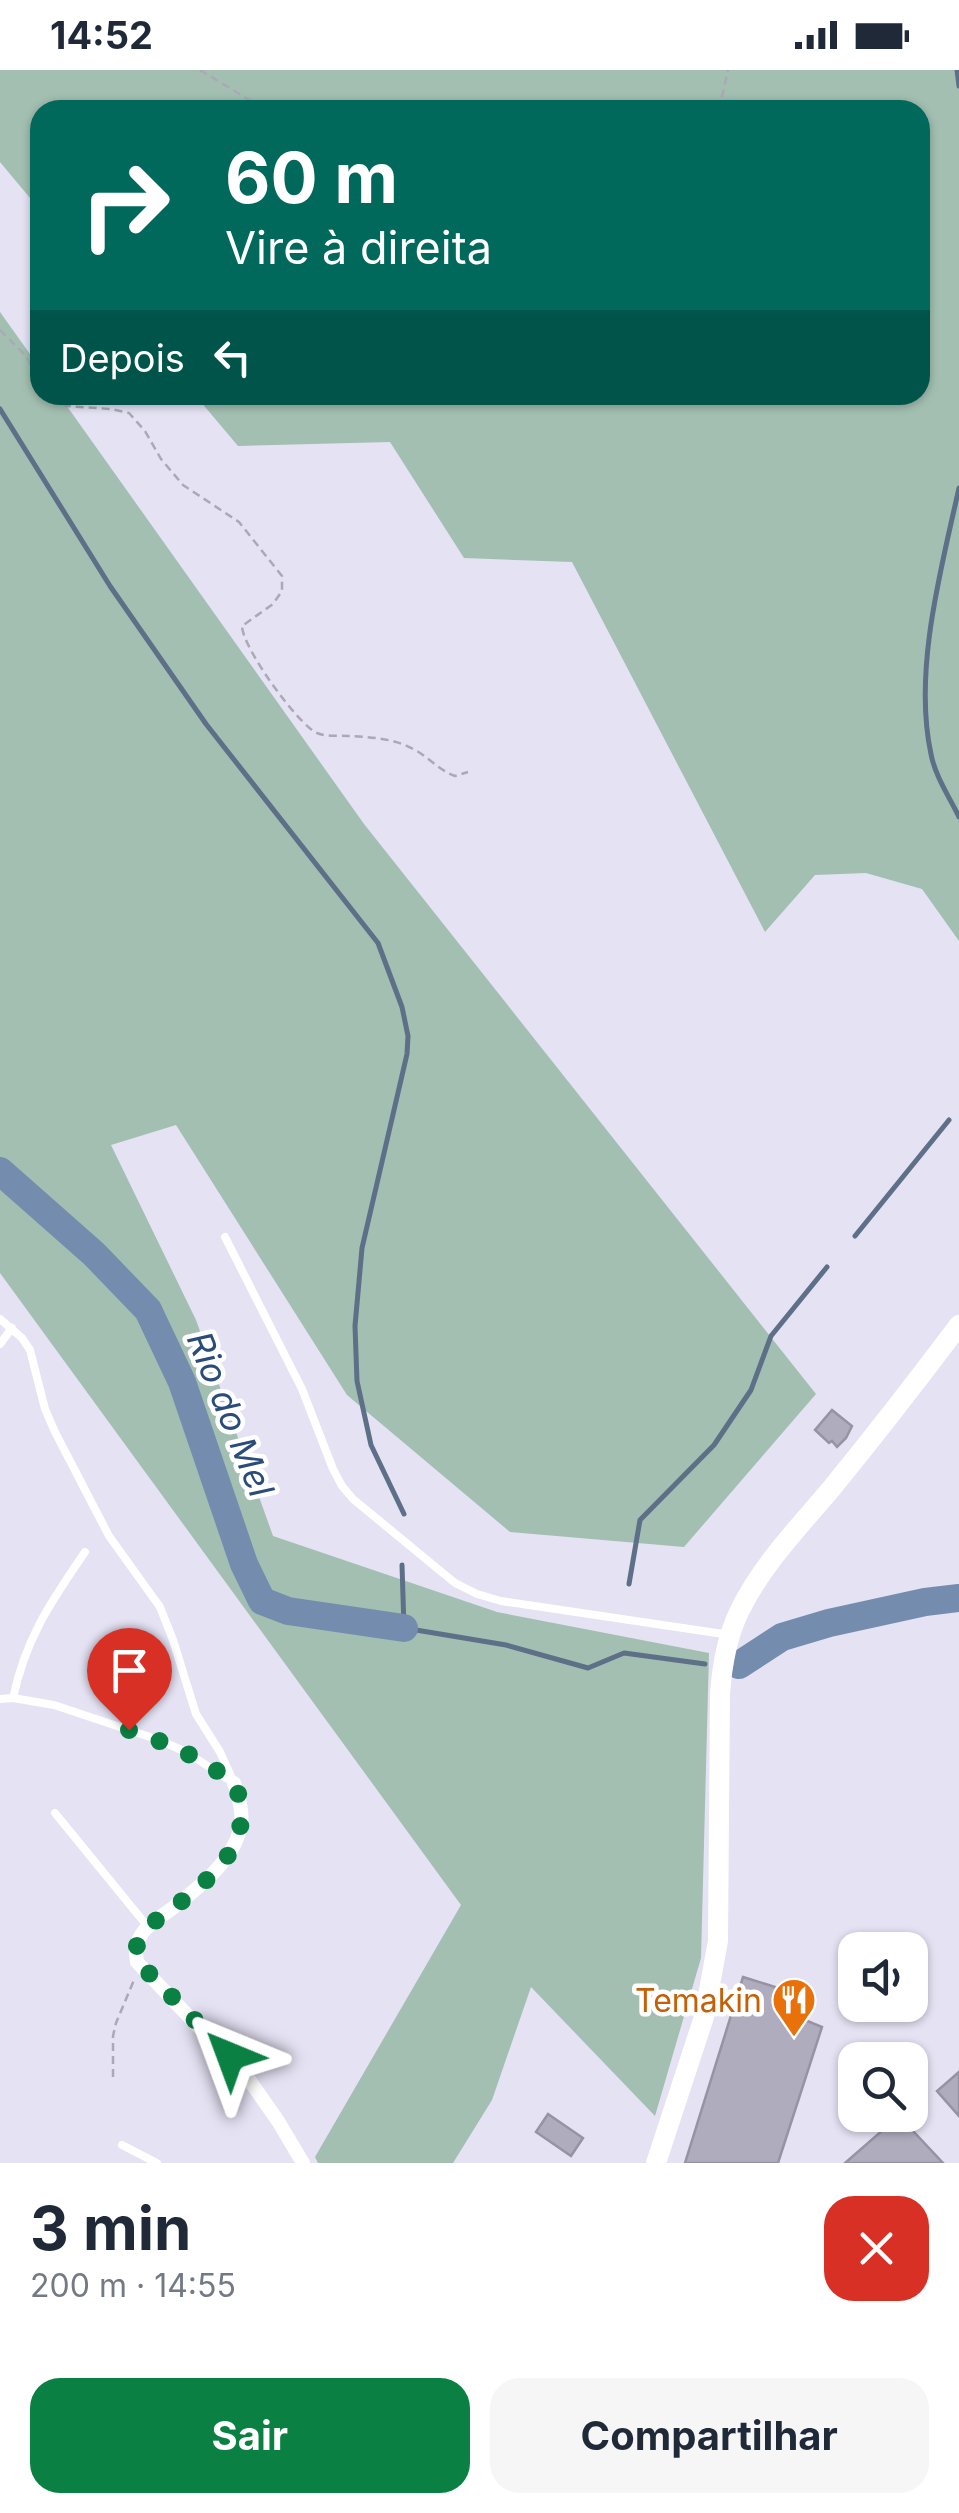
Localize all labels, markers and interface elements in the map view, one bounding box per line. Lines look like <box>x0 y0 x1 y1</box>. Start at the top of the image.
text: 14:52 <box>50 12 153 58</box>
text: 60 m <box>225 135 398 220</box>
icon: right <box>60 140 190 270</box>
text: Vire à direita <box>225 220 492 275</box>
icon: left <box>205 330 260 385</box>
text: Depois <box>60 335 185 381</box>
water label: Rio do Mel <box>179 1325 283 1503</box>
pin <box>87 1628 172 1731</box>
icon: arrive <box>102 1643 157 1698</box>
map controls <box>838 1932 928 2132</box>
button: sound <box>838 1932 928 2022</box>
restaurant icon: Temakin <box>771 1977 817 2038</box>
place label: Temakin <box>635 1981 762 2020</box>
position arrow <box>178 2004 282 2108</box>
button: search <box>838 2042 928 2132</box>
text: 3 min <box>30 2192 191 2264</box>
button: close <box>824 2196 929 2301</box>
text: 200 m · 14:55 <box>30 2266 236 2305</box>
button: Sair <box>30 2378 470 2493</box>
button: Compartilhar <box>490 2378 929 2493</box>

